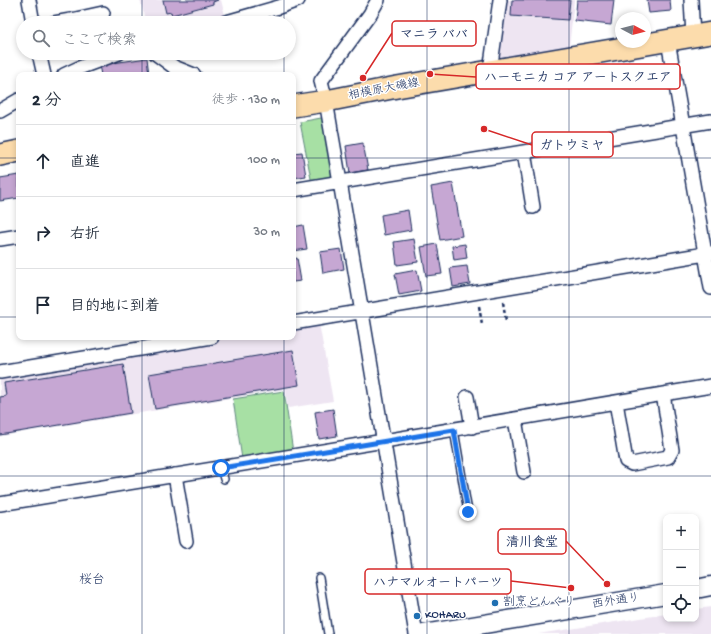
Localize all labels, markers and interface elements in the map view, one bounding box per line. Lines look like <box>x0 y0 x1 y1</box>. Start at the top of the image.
north arrow <box>615 12 651 48</box>
search box <box>16 16 296 60</box>
callout: マニラ ババ <box>392 21 476 46</box>
icon: search <box>30 27 52 49</box>
text: マニラ ババ <box>400 28 468 43</box>
text: ここで検索 <box>62 32 137 50</box>
callout: ハーモニカ コア アートスクエア <box>476 64 680 89</box>
text: ハーモニカ コア アートスクエア <box>484 71 672 86</box>
street label: 相模原大磯線 <box>347 75 421 104</box>
text: 2 分 <box>32 92 61 112</box>
text: 徒歩 · 130 m <box>212 93 280 108</box>
callout: ガトウミヤ <box>532 132 613 157</box>
text: ガトウミヤ <box>539 139 605 154</box>
icon: ahead <box>32 150 54 172</box>
text: 100 m <box>248 153 280 168</box>
text: 直進 <box>70 154 100 172</box>
icon: right <box>32 222 54 244</box>
text: 30 m <box>254 225 280 240</box>
text: 右折 <box>70 226 100 244</box>
icon: arrive <box>32 294 54 316</box>
text: 目的地に到着 <box>70 298 160 316</box>
route start <box>212 459 230 477</box>
route end <box>459 503 477 521</box>
map controls <box>663 514 699 622</box>
button: + <box>663 514 699 550</box>
callout: 清川食堂 <box>498 529 566 554</box>
text: 清川食堂 <box>506 535 558 551</box>
button: − <box>663 550 699 586</box>
callout: ハナマルオートパーツ <box>365 569 511 594</box>
district label: 桜台 <box>79 573 105 588</box>
text: ハナマルオートパーツ <box>373 576 503 591</box>
button: locate <box>663 586 699 622</box>
street label: 西外通り <box>591 590 641 613</box>
place label: 割烹どんぐり <box>503 595 575 610</box>
marker: 割烹どんぐり <box>490 598 500 608</box>
place label: KOHARU <box>425 609 466 623</box>
marker: KOHARU <box>412 611 422 621</box>

